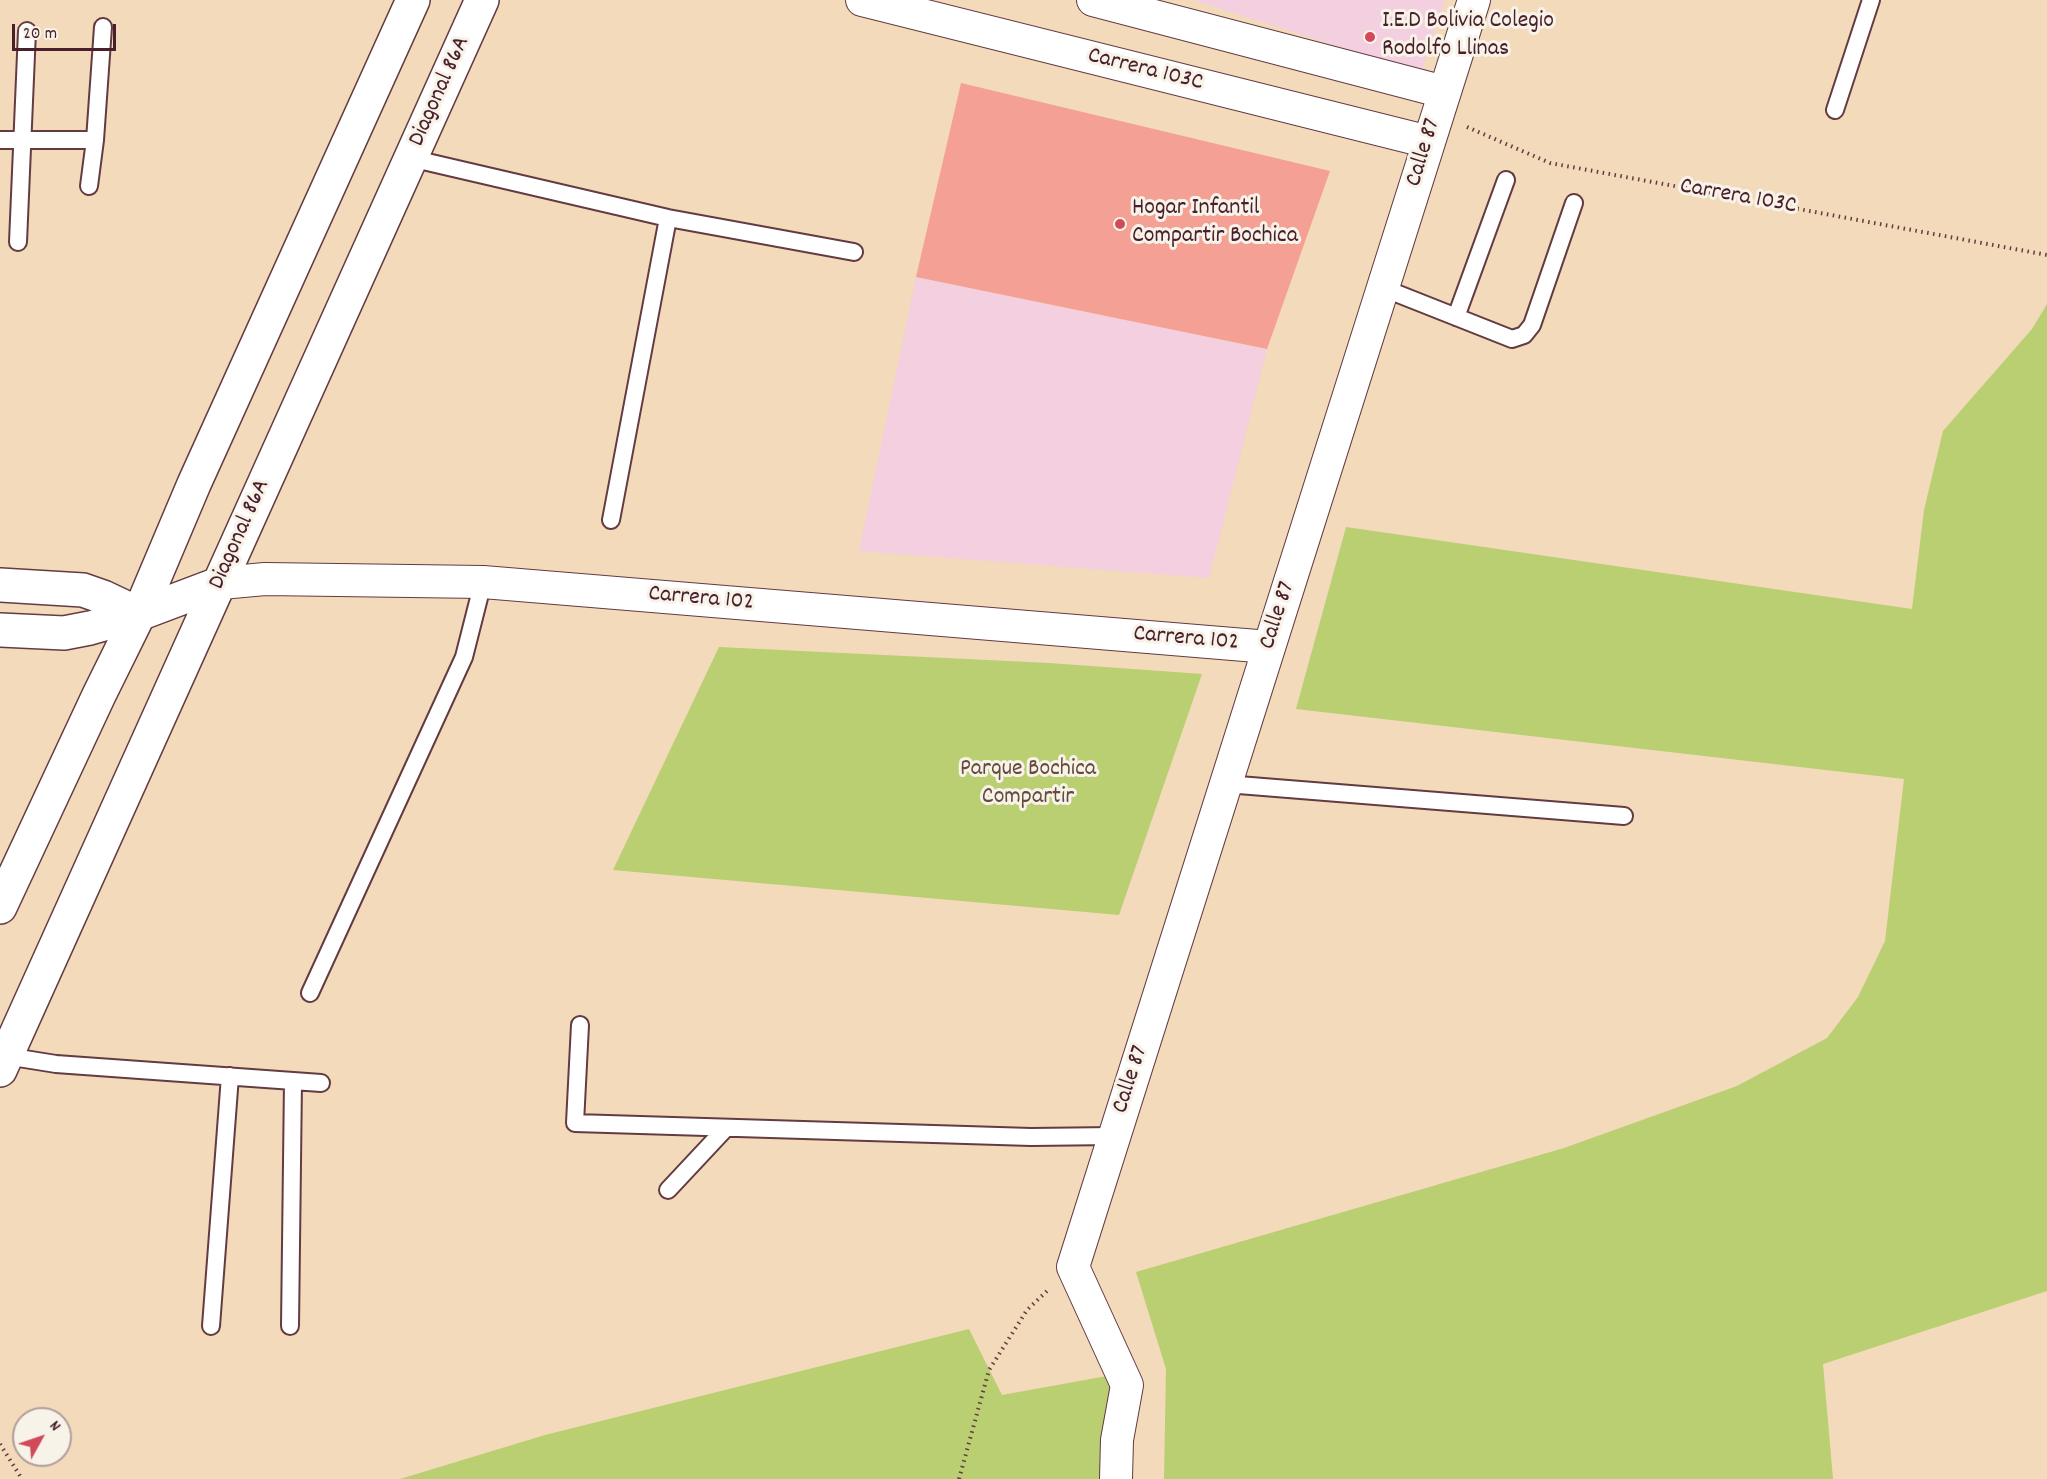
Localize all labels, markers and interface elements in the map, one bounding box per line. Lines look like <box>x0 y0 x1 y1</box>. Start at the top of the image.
place label: I.E.D Bolivia Colegio Rodolfo Llinas <box>1382 9 1554 65</box>
scale bar <box>15 12 118 50</box>
text: 20 m <box>23 22 57 47</box>
marker: I.E.D Bolivia Colegio Rodolfo Llinas <box>1363 30 1377 44</box>
street label: Diagonal 86A <box>404 33 478 151</box>
street label: Carrera 103C <box>1084 43 1206 99</box>
street label: Calle 87 <box>1401 116 1449 190</box>
street label: Carrera 103C <box>1677 174 1799 222</box>
place label: Hogar Infantil Compartir Bochica <box>1132 196 1298 252</box>
marker: Hogar Infantil Compartir Bochica <box>1113 217 1127 231</box>
street label: Diagonal 86A <box>204 476 278 594</box>
street label: Calle 87 <box>1255 579 1303 653</box>
street label: Carrera 102 <box>647 581 755 619</box>
street label: Carrera 102 <box>1132 621 1240 659</box>
park label: Parque Bochica Compartir <box>960 757 1096 813</box>
street label: Calle 87 <box>1108 1043 1156 1117</box>
north arrow <box>12 1407 72 1467</box>
text: N <box>43 1416 66 1437</box>

